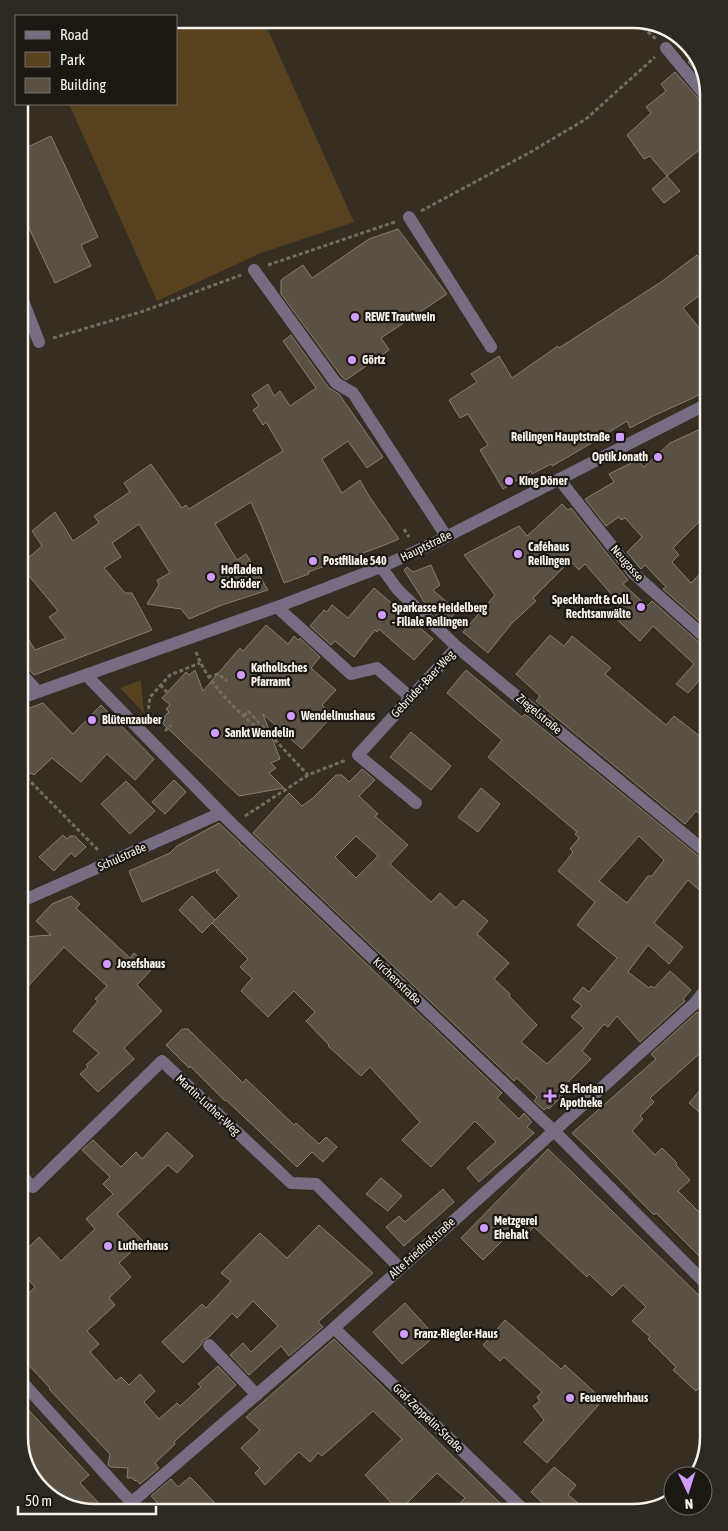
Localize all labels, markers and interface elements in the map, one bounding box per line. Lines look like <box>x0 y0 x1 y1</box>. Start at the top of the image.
legend <box>15 15 178 105</box>
text: Road <box>60 26 89 43</box>
text: Park <box>60 51 85 68</box>
text: Building <box>60 76 106 93</box>
place label: REWE Trautwein <box>365 310 436 324</box>
marker: REWE Trautwein <box>349 311 361 323</box>
place label: Görtz <box>362 353 386 367</box>
marker: Görtz <box>346 354 358 366</box>
place label: Reilingen Hauptstraße <box>511 430 611 444</box>
marker: Reilingen Hauptstraße <box>614 431 626 443</box>
place label: Optik Jonath <box>592 450 648 464</box>
marker: Optik Jonath <box>652 451 664 463</box>
place label: King Döner <box>519 474 568 488</box>
marker: King Döner <box>503 475 515 487</box>
street label: Hauptstraße <box>398 528 454 564</box>
place label: Caféhaus Reilingen <box>528 540 570 568</box>
street label: Neugasse <box>608 542 646 584</box>
marker: Caféhaus Reilingen <box>512 548 524 560</box>
place label: Postfiliale 540 <box>323 554 387 568</box>
marker: Postfiliale 540 <box>307 555 319 567</box>
place label: Hofladen Schröder <box>221 563 263 591</box>
marker: Hofladen Schröder <box>205 571 217 583</box>
place label: Speckhardt & Coll. Rechtsanwälte <box>552 593 632 621</box>
place label: Sparkasse Heidelberg - Filiale Reilingen <box>392 601 488 629</box>
marker: Speckhardt & Coll. Rechtsanwälte <box>635 601 647 613</box>
marker: Sparkasse Heidelberg - Filiale Reilingen <box>376 609 388 621</box>
street label: Gebrüder-Baer-Weg <box>388 647 458 720</box>
place label: Katholisches Pfarramt <box>251 661 308 689</box>
marker: Katholisches Pfarramt <box>235 669 247 681</box>
street label: Ziegelstraße <box>514 691 564 737</box>
place label: Wendelinushaus <box>300 709 376 723</box>
marker: Wendelinushaus <box>285 710 297 722</box>
place label: Blütenzauber <box>102 713 162 727</box>
marker: Blütenzauber <box>86 714 98 726</box>
place label: Sankt Wendelin <box>225 726 295 740</box>
marker: Sankt Wendelin <box>209 727 221 739</box>
street label: Schulstraße <box>95 840 149 874</box>
street label: Kirchenstraße <box>370 955 424 1007</box>
place label: Josefshaus <box>116 957 166 971</box>
marker: Josefshaus <box>101 958 113 970</box>
street label: Martin-Luther-Weg <box>173 1072 244 1139</box>
place label: St. Florian Apotheke <box>559 1082 604 1110</box>
marker: St. Florian Apotheke <box>544 1090 556 1102</box>
place label: Metzgerei Ehehalt <box>494 1214 538 1242</box>
street label: Alte Friedhofstraße <box>386 1215 458 1281</box>
marker: Metzgerei Ehehalt <box>478 1222 490 1234</box>
place label: Lutherhaus <box>118 1239 169 1253</box>
marker: Lutherhaus <box>102 1240 114 1252</box>
place label: Franz-Riegler-Haus <box>414 1327 498 1341</box>
marker: Franz-Riegler-Haus <box>398 1328 410 1340</box>
street label: Graf-Zeppelin-Straße <box>390 1381 466 1455</box>
place label: Feuerwehrhaus <box>580 1391 649 1405</box>
marker: Feuerwehrhaus <box>564 1392 576 1404</box>
north arrow <box>663 1466 713 1516</box>
scale bar <box>18 1484 155 1516</box>
text: 50 m <box>25 1492 52 1509</box>
text: N <box>684 1496 694 1512</box>

